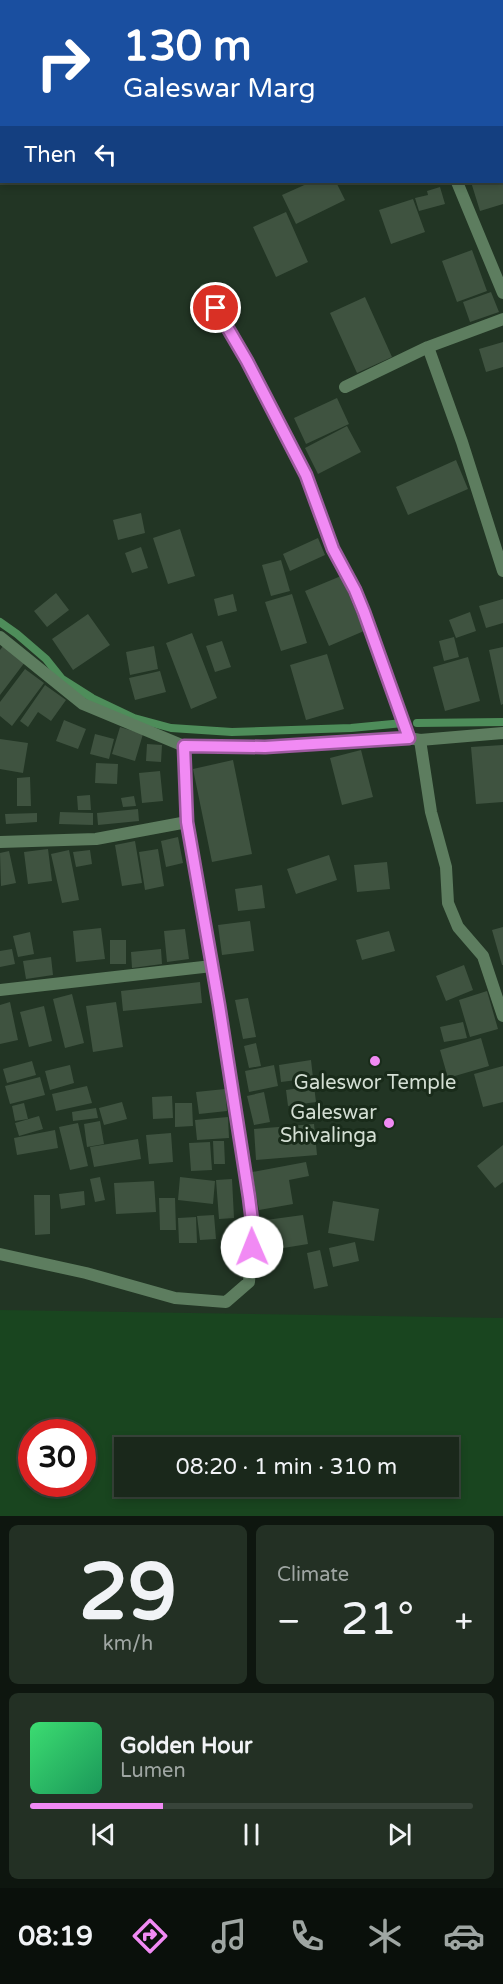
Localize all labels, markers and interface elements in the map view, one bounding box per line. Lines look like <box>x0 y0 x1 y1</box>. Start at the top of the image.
text: 130 m <box>123 21 252 72</box>
icon: right <box>24 24 102 102</box>
text: Galeswar Marg <box>123 72 315 105</box>
icon: left <box>89 138 122 171</box>
text: Then <box>24 142 77 168</box>
pin <box>190 282 241 333</box>
icon: arrive <box>199 291 232 324</box>
marker: Galeswor Temple <box>368 1054 382 1068</box>
place label: Galeswor Temple <box>294 1071 456 1095</box>
place label: Galeswar Shivalinga <box>280 1101 377 1148</box>
marker: Galeswar Shivalinga <box>382 1116 396 1130</box>
position arrow <box>220 1215 284 1279</box>
speed limit sign: 30 <box>18 1419 96 1497</box>
text: 08:20 · 1 min · 310 m <box>176 1454 397 1480</box>
text: 29 <box>79 1546 177 1640</box>
text: Climate <box>277 1563 349 1587</box>
text: 21° <box>341 1593 414 1647</box>
text: − <box>277 1602 301 1641</box>
text: + <box>454 1602 473 1641</box>
text: km/h <box>103 1632 153 1656</box>
text: Golden Hour <box>120 1733 252 1759</box>
text: Lumen <box>120 1759 186 1783</box>
icon: previous <box>87 1818 120 1851</box>
icon: pause <box>235 1818 268 1851</box>
icon: next <box>383 1818 416 1851</box>
icon: directions <box>129 1915 171 1957</box>
icon: music <box>208 1915 250 1957</box>
icon: phone <box>286 1915 328 1957</box>
icon: climate <box>364 1915 406 1957</box>
icon: car <box>443 1915 485 1957</box>
text: 08:19 <box>18 1920 93 1953</box>

